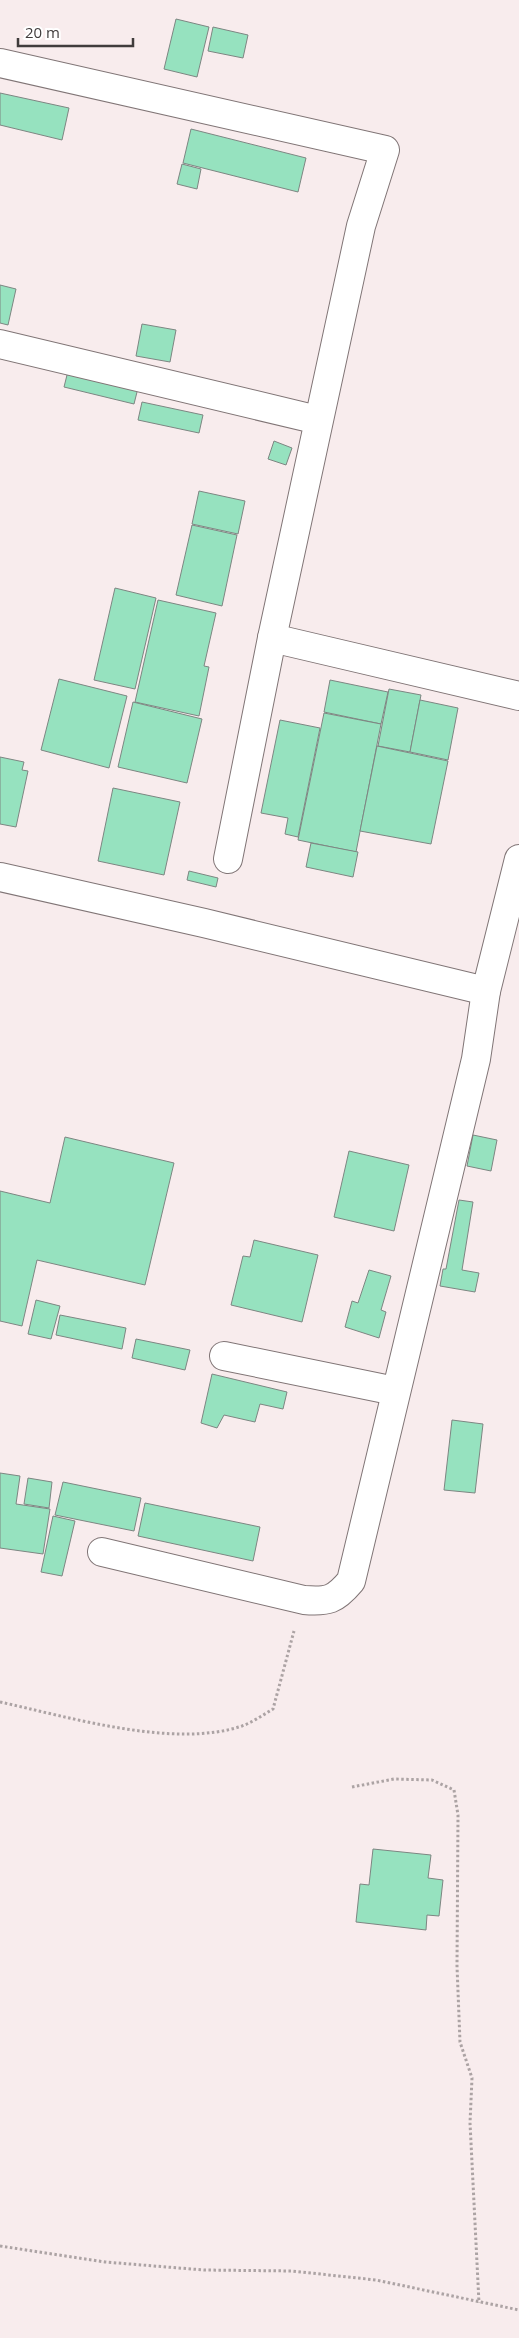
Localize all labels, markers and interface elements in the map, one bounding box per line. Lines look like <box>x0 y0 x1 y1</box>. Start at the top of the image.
scale bar <box>18 15 132 47</box>
text: 20 m <box>25 22 60 42</box>

